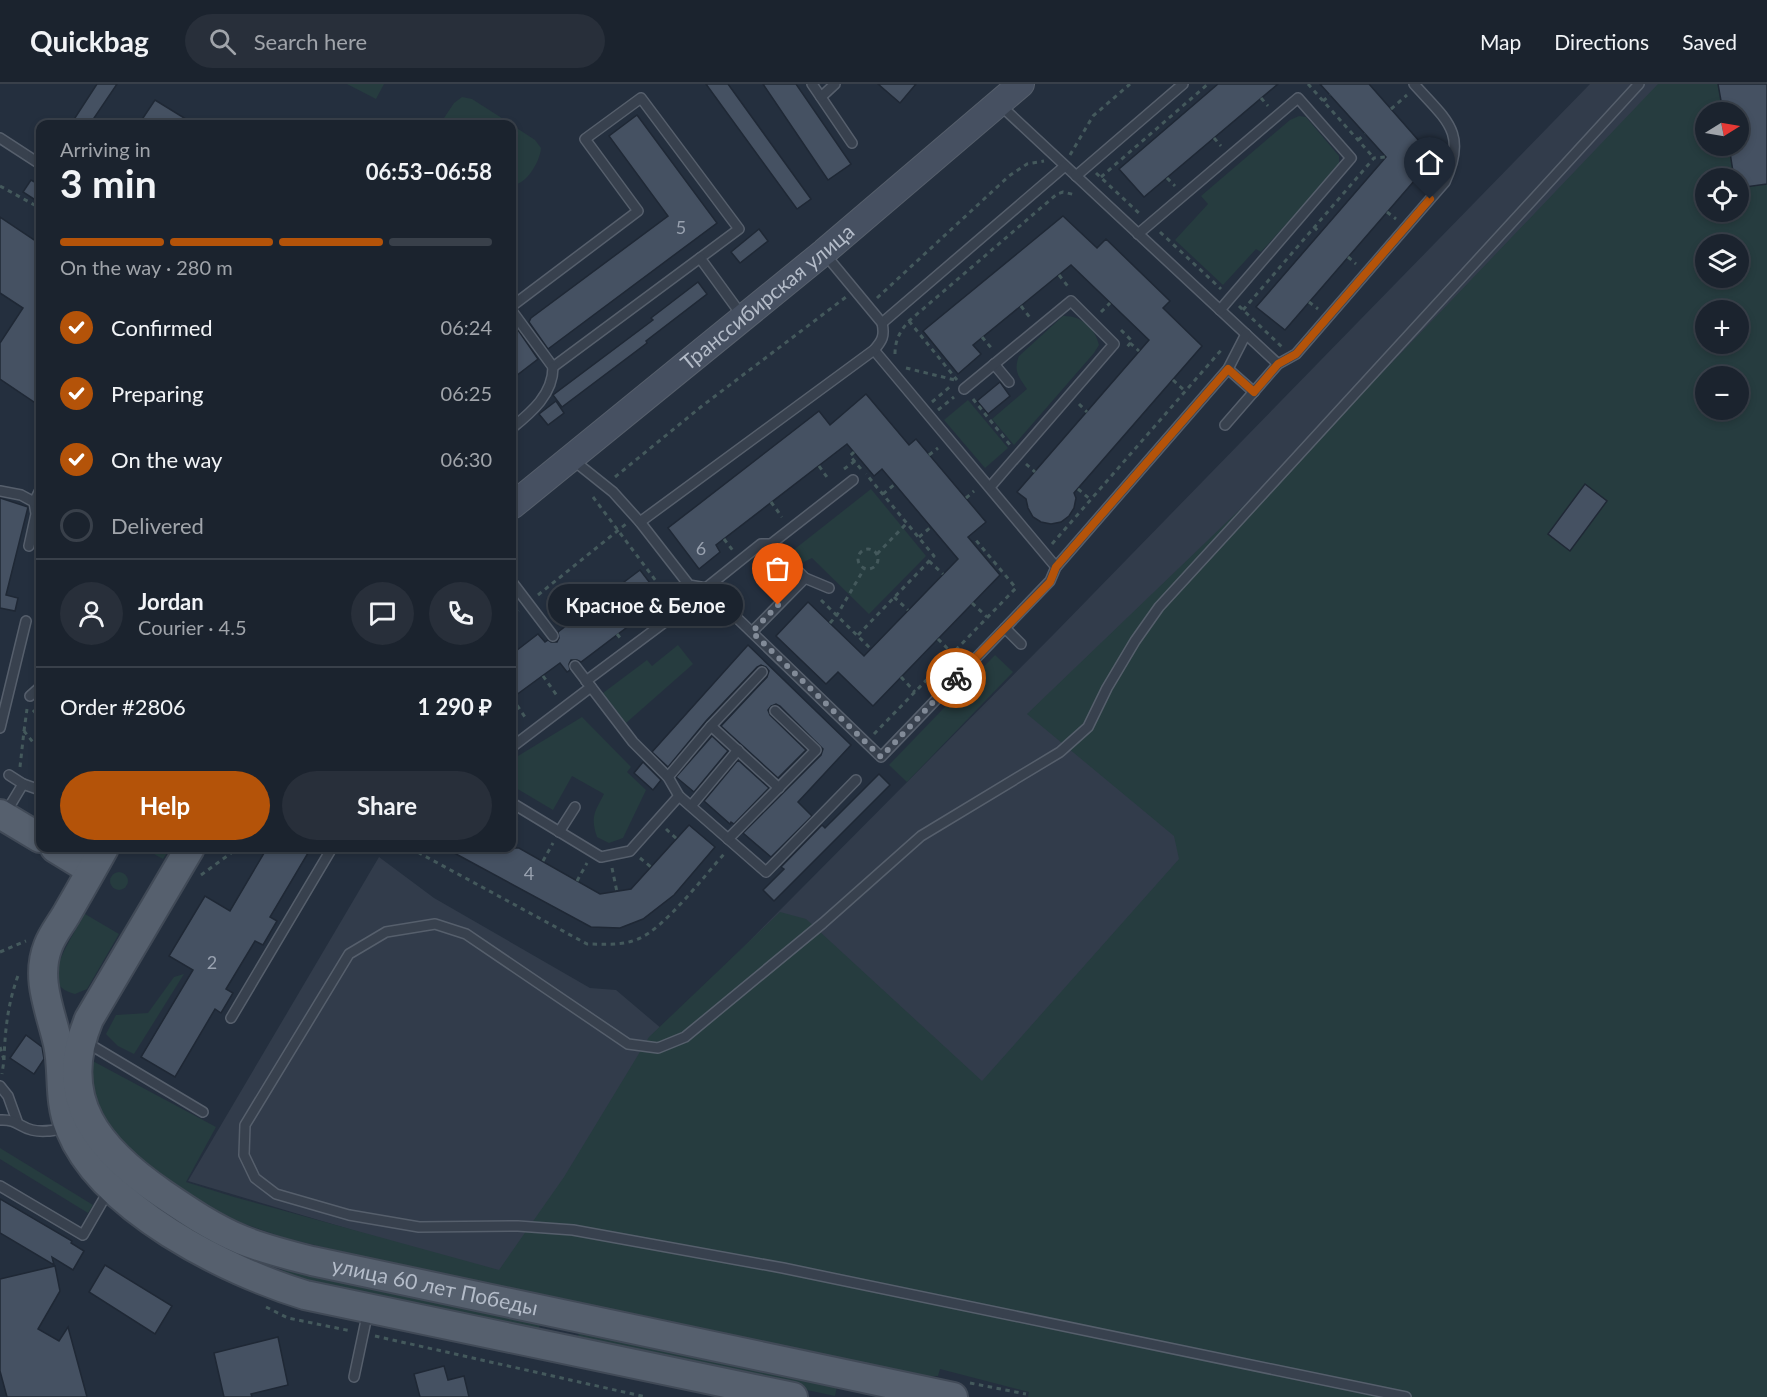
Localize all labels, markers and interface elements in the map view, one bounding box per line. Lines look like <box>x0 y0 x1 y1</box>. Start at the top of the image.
search box <box>185 14 605 68</box>
text: Quickbag <box>30 24 149 58</box>
icon: search <box>206 25 239 58</box>
text: Search here <box>254 28 367 55</box>
text: Map <box>1480 29 1521 54</box>
text: Directions <box>1554 29 1649 54</box>
text: Saved <box>1682 29 1737 54</box>
north arrow <box>1695 102 1749 156</box>
map controls <box>1695 102 1749 420</box>
text: Arriving in <box>60 137 151 161</box>
pin <box>1404 137 1455 199</box>
icon: home <box>1413 146 1446 179</box>
text: 06:53–06:58 <box>366 158 492 185</box>
text: 3 min <box>60 160 157 206</box>
button: locate <box>1695 168 1749 222</box>
house number: 5 <box>676 216 686 238</box>
street label: Транссибирская улица <box>675 218 859 375</box>
button: layers <box>1695 234 1749 288</box>
text: On the way · 280 m <box>60 255 233 279</box>
button: + <box>1695 300 1749 354</box>
icon: check <box>60 311 93 344</box>
text: Confirmed <box>111 314 213 341</box>
text: 06:24 <box>441 315 492 339</box>
button: − <box>1695 366 1749 420</box>
icon: check <box>60 377 93 410</box>
text: Preparing <box>111 380 203 407</box>
text: 06:25 <box>441 381 492 405</box>
icon: check <box>60 443 93 476</box>
text: On the way <box>111 446 222 473</box>
text: 06:30 <box>441 447 492 471</box>
text: Delivered <box>111 512 204 539</box>
house number: 6 <box>696 537 706 559</box>
pin <box>752 543 803 605</box>
icon: bag <box>761 552 794 585</box>
button: person <box>60 582 123 645</box>
button: chat <box>351 582 414 645</box>
button: phone <box>429 582 492 645</box>
callout: Красное & Белое <box>547 584 742 626</box>
text: Jordan <box>138 588 204 615</box>
text: Красное & Белое <box>565 593 726 617</box>
text: Courier · 4.5 <box>138 615 247 639</box>
courier <box>926 648 986 708</box>
icon: bike <box>940 662 973 695</box>
text: Order #2806 <box>60 693 186 720</box>
text: 1 290 ₽ <box>417 693 492 720</box>
button: Help <box>60 771 270 840</box>
button: Share <box>282 771 492 840</box>
house number: 4 <box>524 862 534 884</box>
house number: 2 <box>207 951 217 973</box>
street label: улица 60 лет Победы <box>330 1252 541 1320</box>

